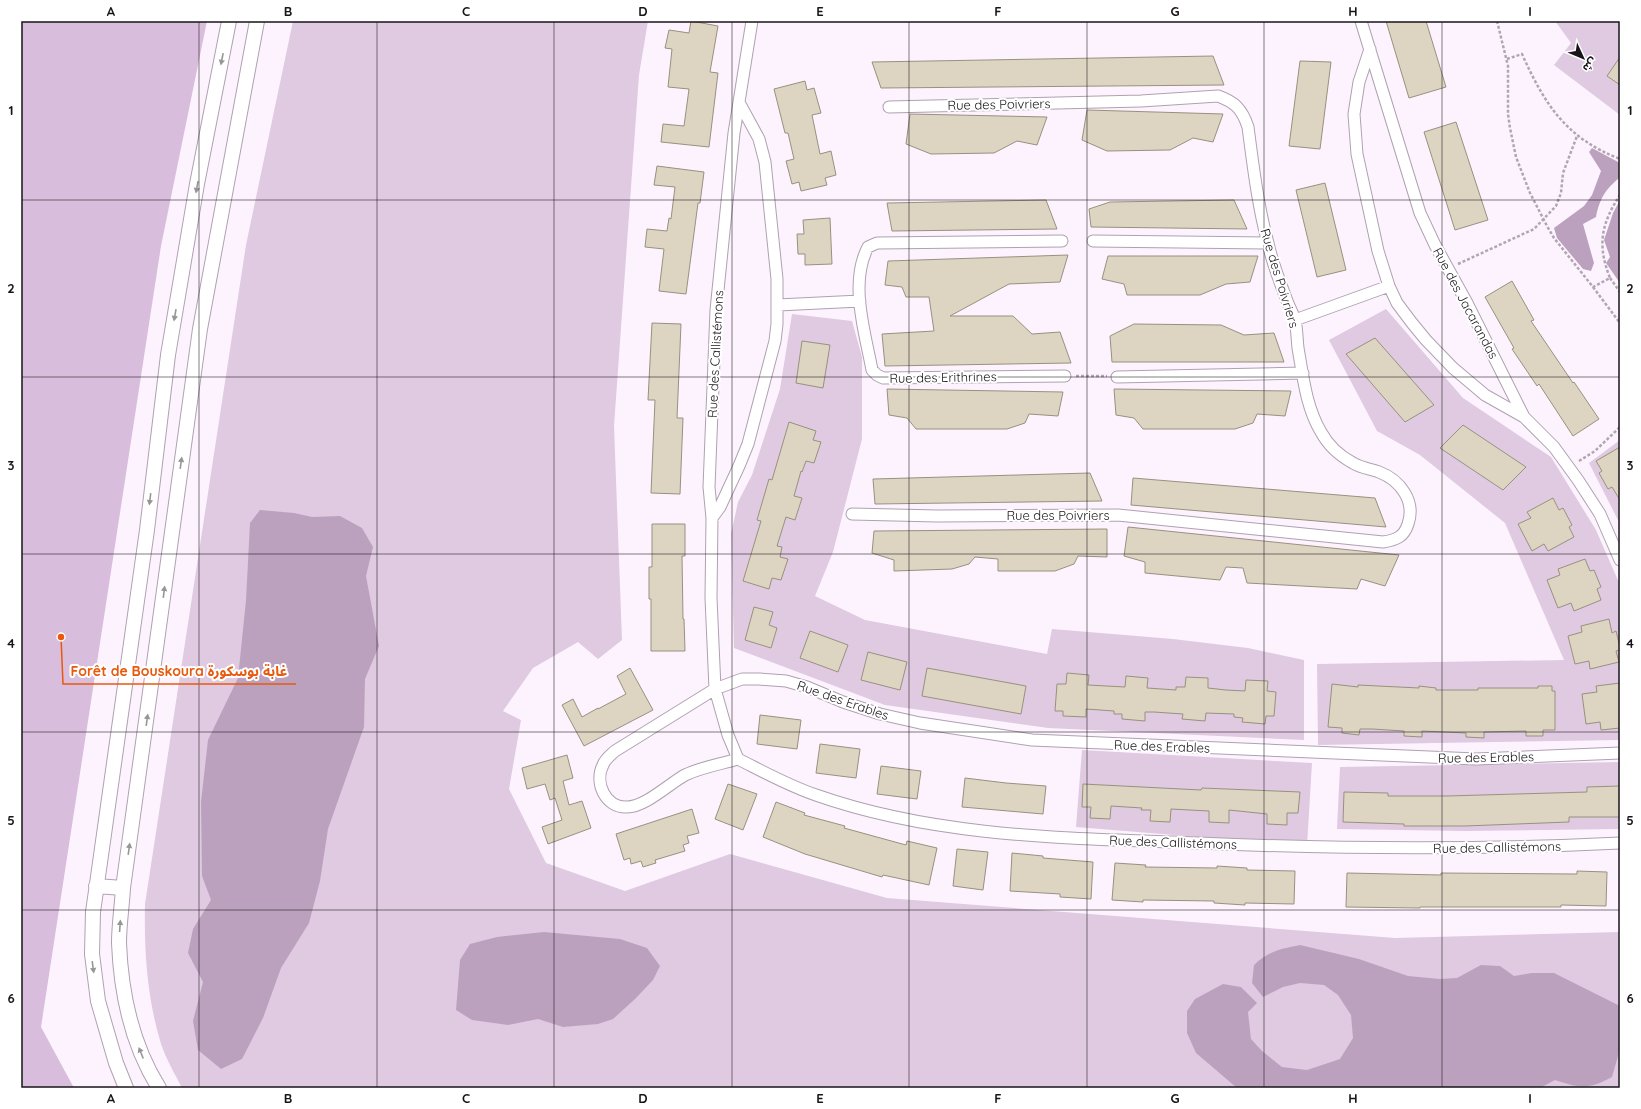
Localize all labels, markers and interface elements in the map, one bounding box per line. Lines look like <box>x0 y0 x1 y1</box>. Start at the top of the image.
text: A <box>107 3 116 19</box>
text: B <box>284 3 292 19</box>
text: C <box>462 3 470 19</box>
text: D <box>638 3 648 19</box>
text: E <box>816 3 824 19</box>
text: F <box>994 3 1002 19</box>
text: G <box>1170 3 1180 19</box>
text: H <box>1348 3 1358 19</box>
text: I <box>1528 3 1532 19</box>
north arrow <box>1563 38 1603 78</box>
one-way arrow <box>219 53 225 65</box>
text: ش <box>1580 55 1600 75</box>
street label: Rue des Poivriers <box>947 95 1051 113</box>
text: 1 <box>8 102 14 118</box>
text: 1 <box>1627 102 1633 118</box>
one-way arrow <box>194 181 200 193</box>
street label: Rue des Poivriers <box>1257 226 1303 330</box>
street label: Rue des Jacarandas <box>1430 245 1502 361</box>
text: 2 <box>7 280 15 296</box>
text: 2 <box>1626 280 1634 296</box>
street label: Rue des Callistémons <box>704 290 726 418</box>
one-way arrow <box>172 309 178 321</box>
street label: Rue des Erithrines <box>889 368 997 386</box>
text: 3 <box>8 457 15 473</box>
one-way arrow <box>178 457 184 469</box>
text: 3 <box>1627 457 1634 473</box>
one-way arrow <box>147 493 154 505</box>
street label: Rue des Poivriers <box>1006 507 1110 523</box>
one-way arrow <box>161 585 167 598</box>
text: 4 <box>7 635 15 651</box>
text: 4 <box>1626 635 1634 651</box>
callout: Forêt de Bouskoura غابة بوسكورة <box>63 658 296 684</box>
text: Forêt de Bouskoura غابة بوسكورة <box>71 662 288 680</box>
street label: Rue des Erables <box>795 677 891 723</box>
one-way arrow <box>144 714 150 726</box>
street label: Rue des Erables <box>1114 736 1210 756</box>
street label: Rue des Erables <box>1438 748 1534 766</box>
text: 5 <box>7 812 15 828</box>
text: 5 <box>1626 812 1634 828</box>
street label: Rue des Callistémons <box>1109 832 1237 852</box>
street label: Rue des Callistémons <box>1433 838 1561 856</box>
one-way arrow <box>126 843 132 855</box>
one-way arrow <box>117 920 124 932</box>
one-way arrow <box>90 961 97 973</box>
text: 6 <box>7 990 15 1006</box>
text: 6 <box>1626 990 1634 1006</box>
one-way arrow <box>138 1047 144 1059</box>
text: A <box>107 1090 116 1106</box>
text: B <box>284 1090 292 1106</box>
text: C <box>462 1090 470 1106</box>
text: D <box>638 1090 648 1106</box>
text: E <box>816 1090 824 1106</box>
text: F <box>994 1090 1002 1106</box>
text: G <box>1170 1090 1180 1106</box>
text: H <box>1348 1090 1358 1106</box>
text: I <box>1528 1090 1532 1106</box>

